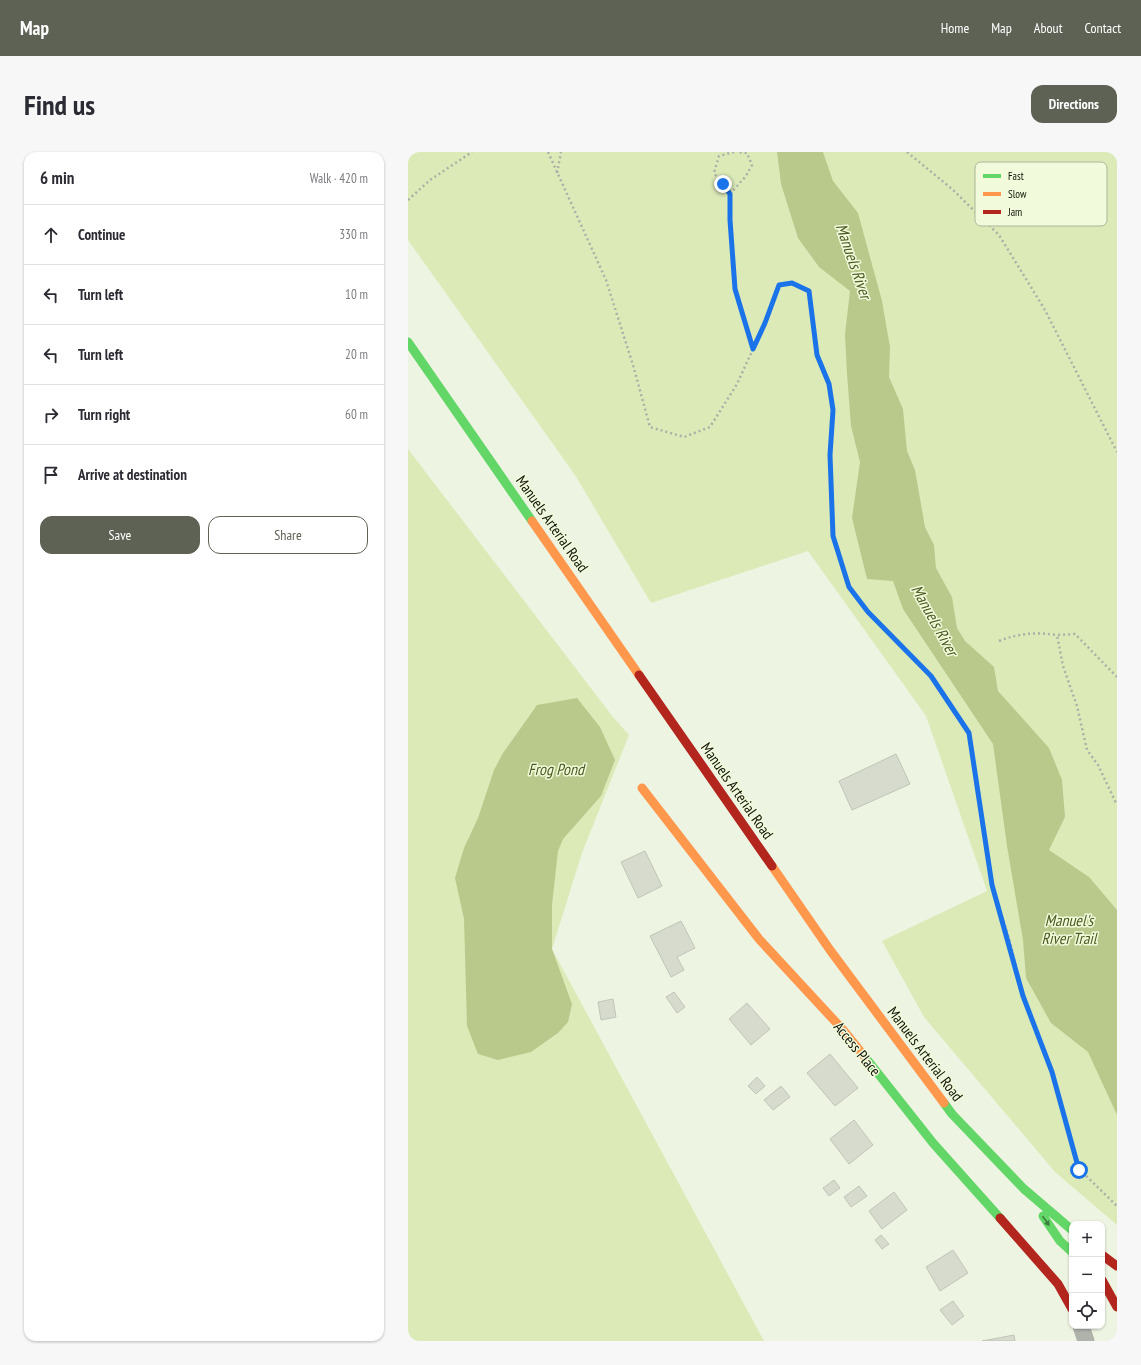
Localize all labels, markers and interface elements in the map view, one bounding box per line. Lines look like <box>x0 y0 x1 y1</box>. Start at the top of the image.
text: Map <box>20 16 49 40</box>
text: Home <box>941 19 969 37</box>
text: Map <box>991 19 1012 37</box>
text: About <box>1034 19 1063 37</box>
text: Contact <box>1085 19 1121 37</box>
button: Directions <box>1031 85 1117 123</box>
text: Find us <box>24 86 95 123</box>
legend <box>975 162 1107 226</box>
text: 6 min <box>40 167 74 189</box>
text: Fast <box>1008 169 1024 183</box>
text: Walk · 420 m <box>310 170 368 187</box>
route end <box>714 175 732 193</box>
text: Slow <box>1008 187 1027 201</box>
text: Jam <box>1007 205 1022 219</box>
water label: Manuels River <box>832 221 877 304</box>
icon: ahead <box>40 224 62 246</box>
text: Continue <box>78 225 125 244</box>
text: 330 m <box>339 226 368 243</box>
icon: left <box>40 284 62 306</box>
text: Turn left <box>78 285 123 304</box>
text: 10 m <box>345 286 368 303</box>
icon: left <box>40 344 62 366</box>
text: Turn left <box>78 345 123 364</box>
text: 20 m <box>345 346 368 363</box>
icon: right <box>40 404 62 426</box>
text: Turn right <box>78 405 130 424</box>
text: 60 m <box>345 406 368 423</box>
icon: arrive <box>40 464 62 486</box>
text: Arrive at destination <box>78 465 187 484</box>
street label: Manuels Arterial Road <box>512 472 593 576</box>
button: Save <box>40 516 200 554</box>
button: Share <box>208 516 368 554</box>
water label: Manuels River <box>907 581 964 661</box>
street label: Manuels Arterial Road <box>697 739 778 843</box>
water label: Frog Pond <box>528 759 586 779</box>
water label: Manuel's River Trail <box>1041 910 1098 948</box>
street label: Manuels Arterial Road <box>884 1003 967 1105</box>
street label: Access Place <box>830 1018 885 1080</box>
route start <box>1070 1161 1088 1179</box>
one-way arrow <box>1042 1216 1050 1226</box>
map controls <box>1069 1221 1105 1329</box>
button: + <box>1069 1221 1105 1257</box>
button: − <box>1069 1257 1105 1293</box>
button: locate <box>1069 1293 1105 1329</box>

